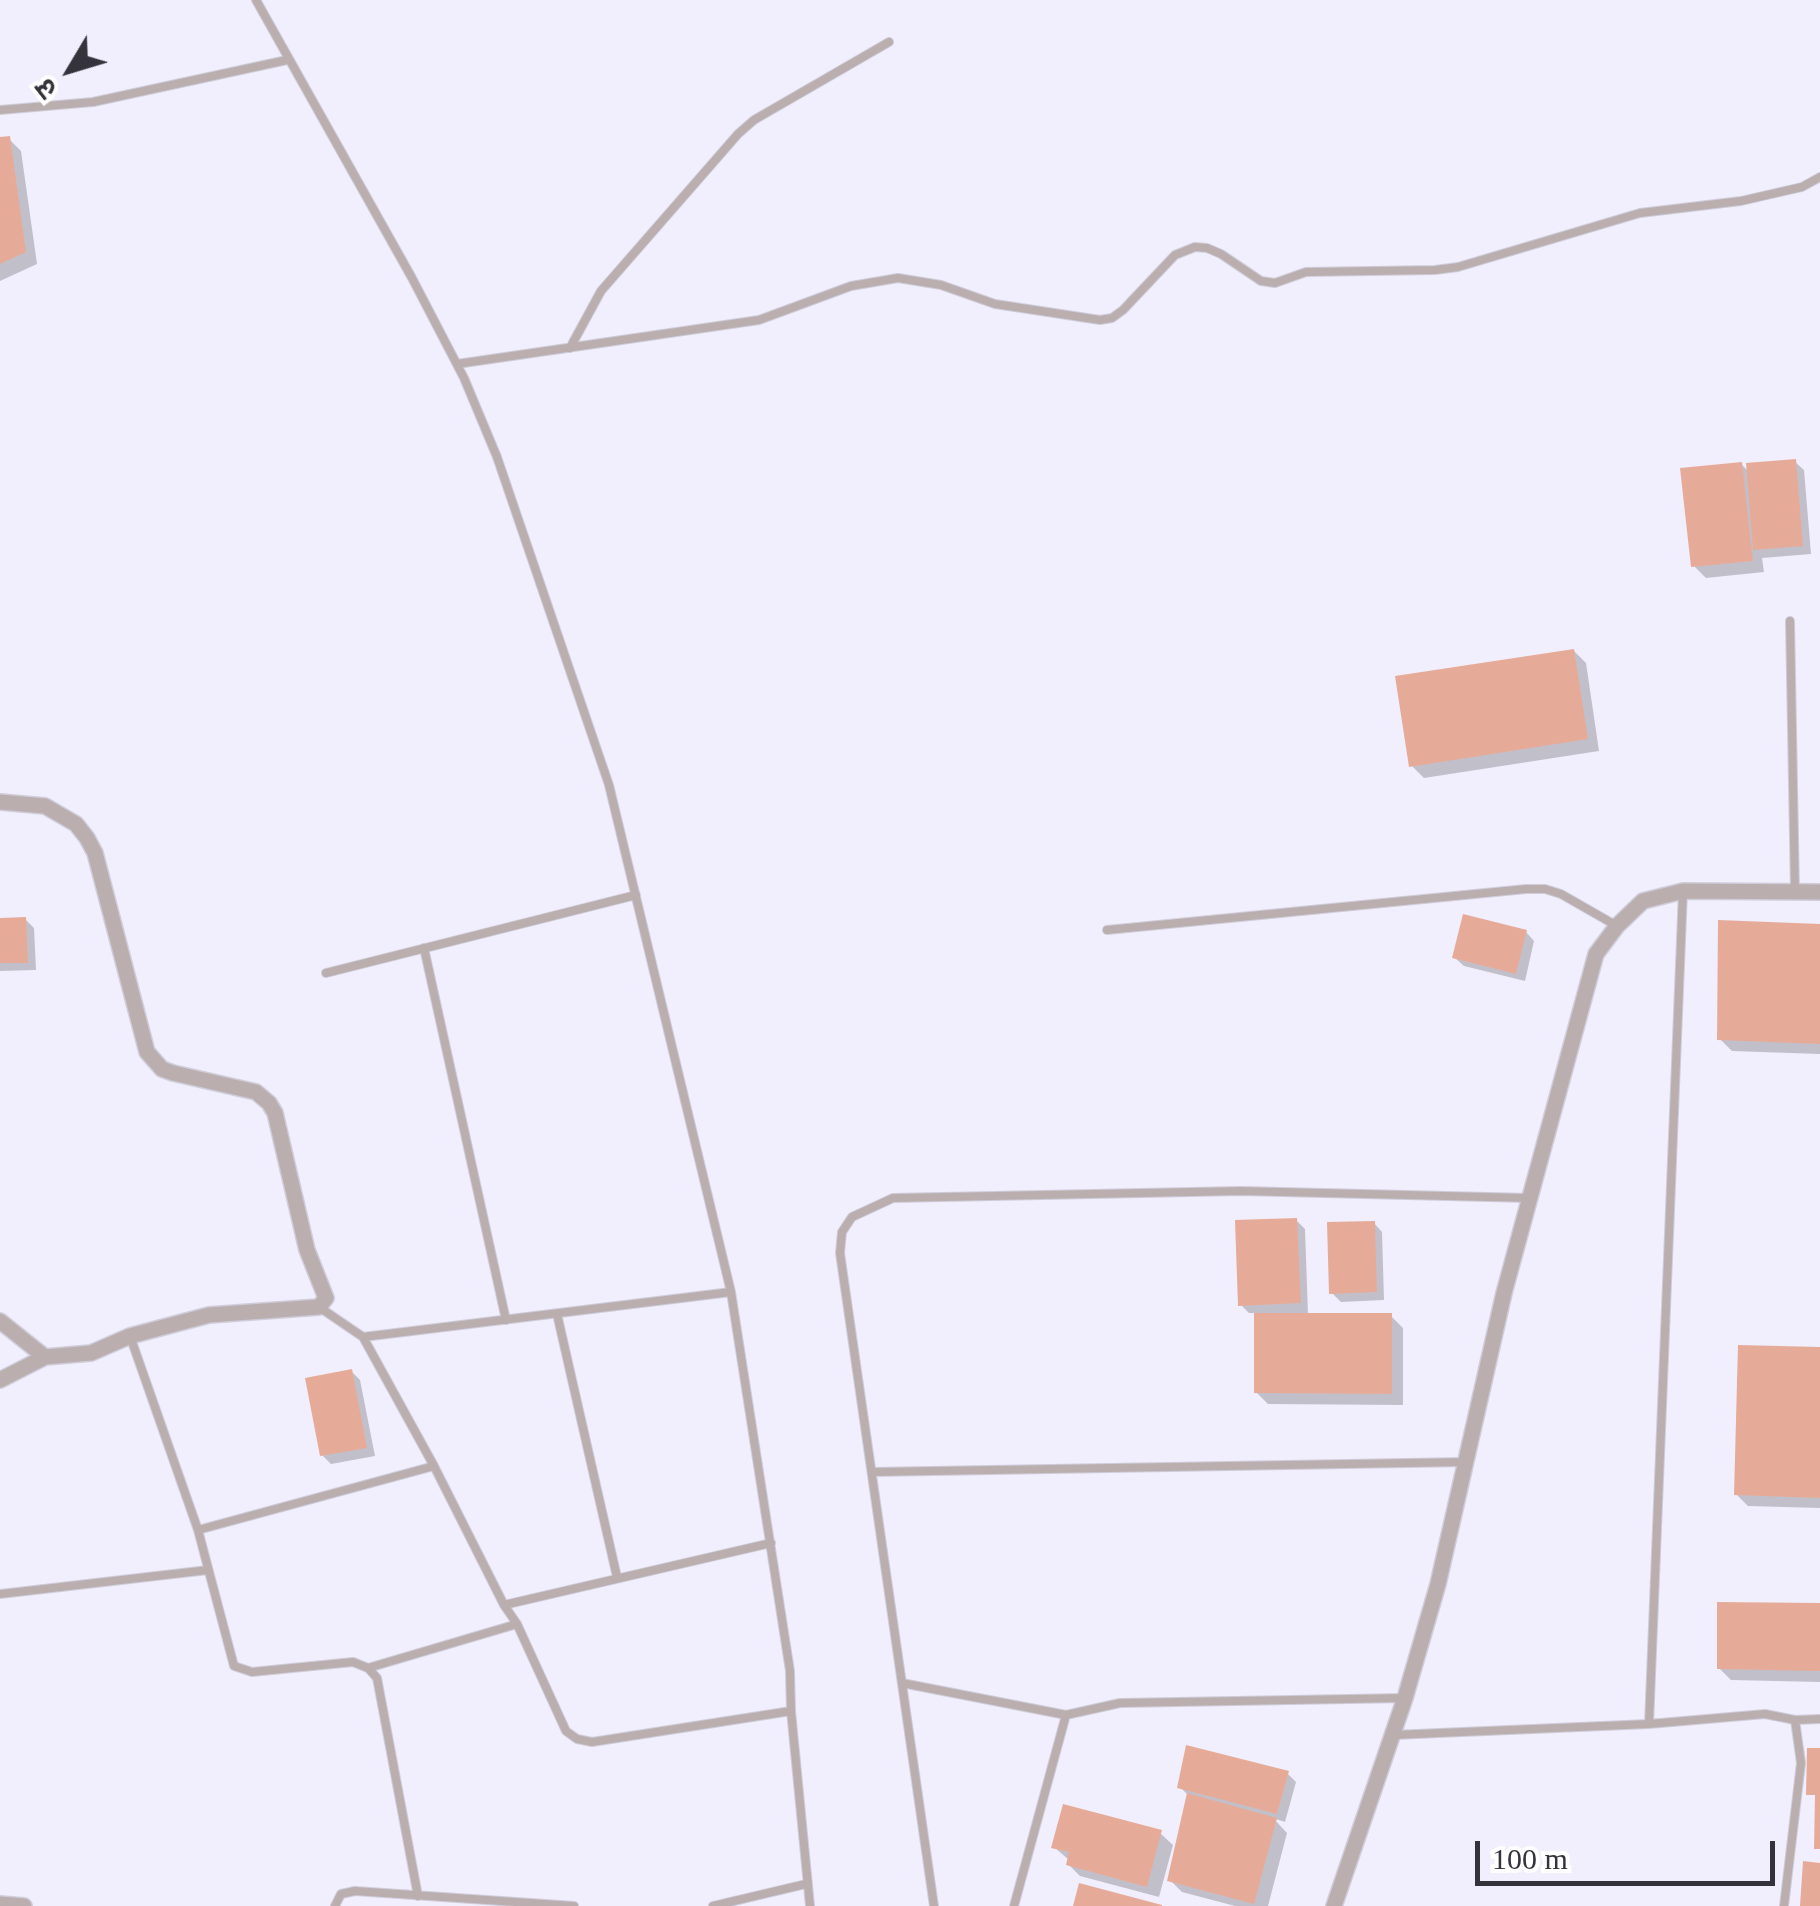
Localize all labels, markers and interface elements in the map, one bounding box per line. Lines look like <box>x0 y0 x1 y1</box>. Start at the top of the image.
north arrow <box>20 20 120 120</box>
text: उ <box>29 73 63 105</box>
scale bar <box>1480 1821 1780 1883</box>
text: 100 m <box>1492 1842 1568 1875</box>

